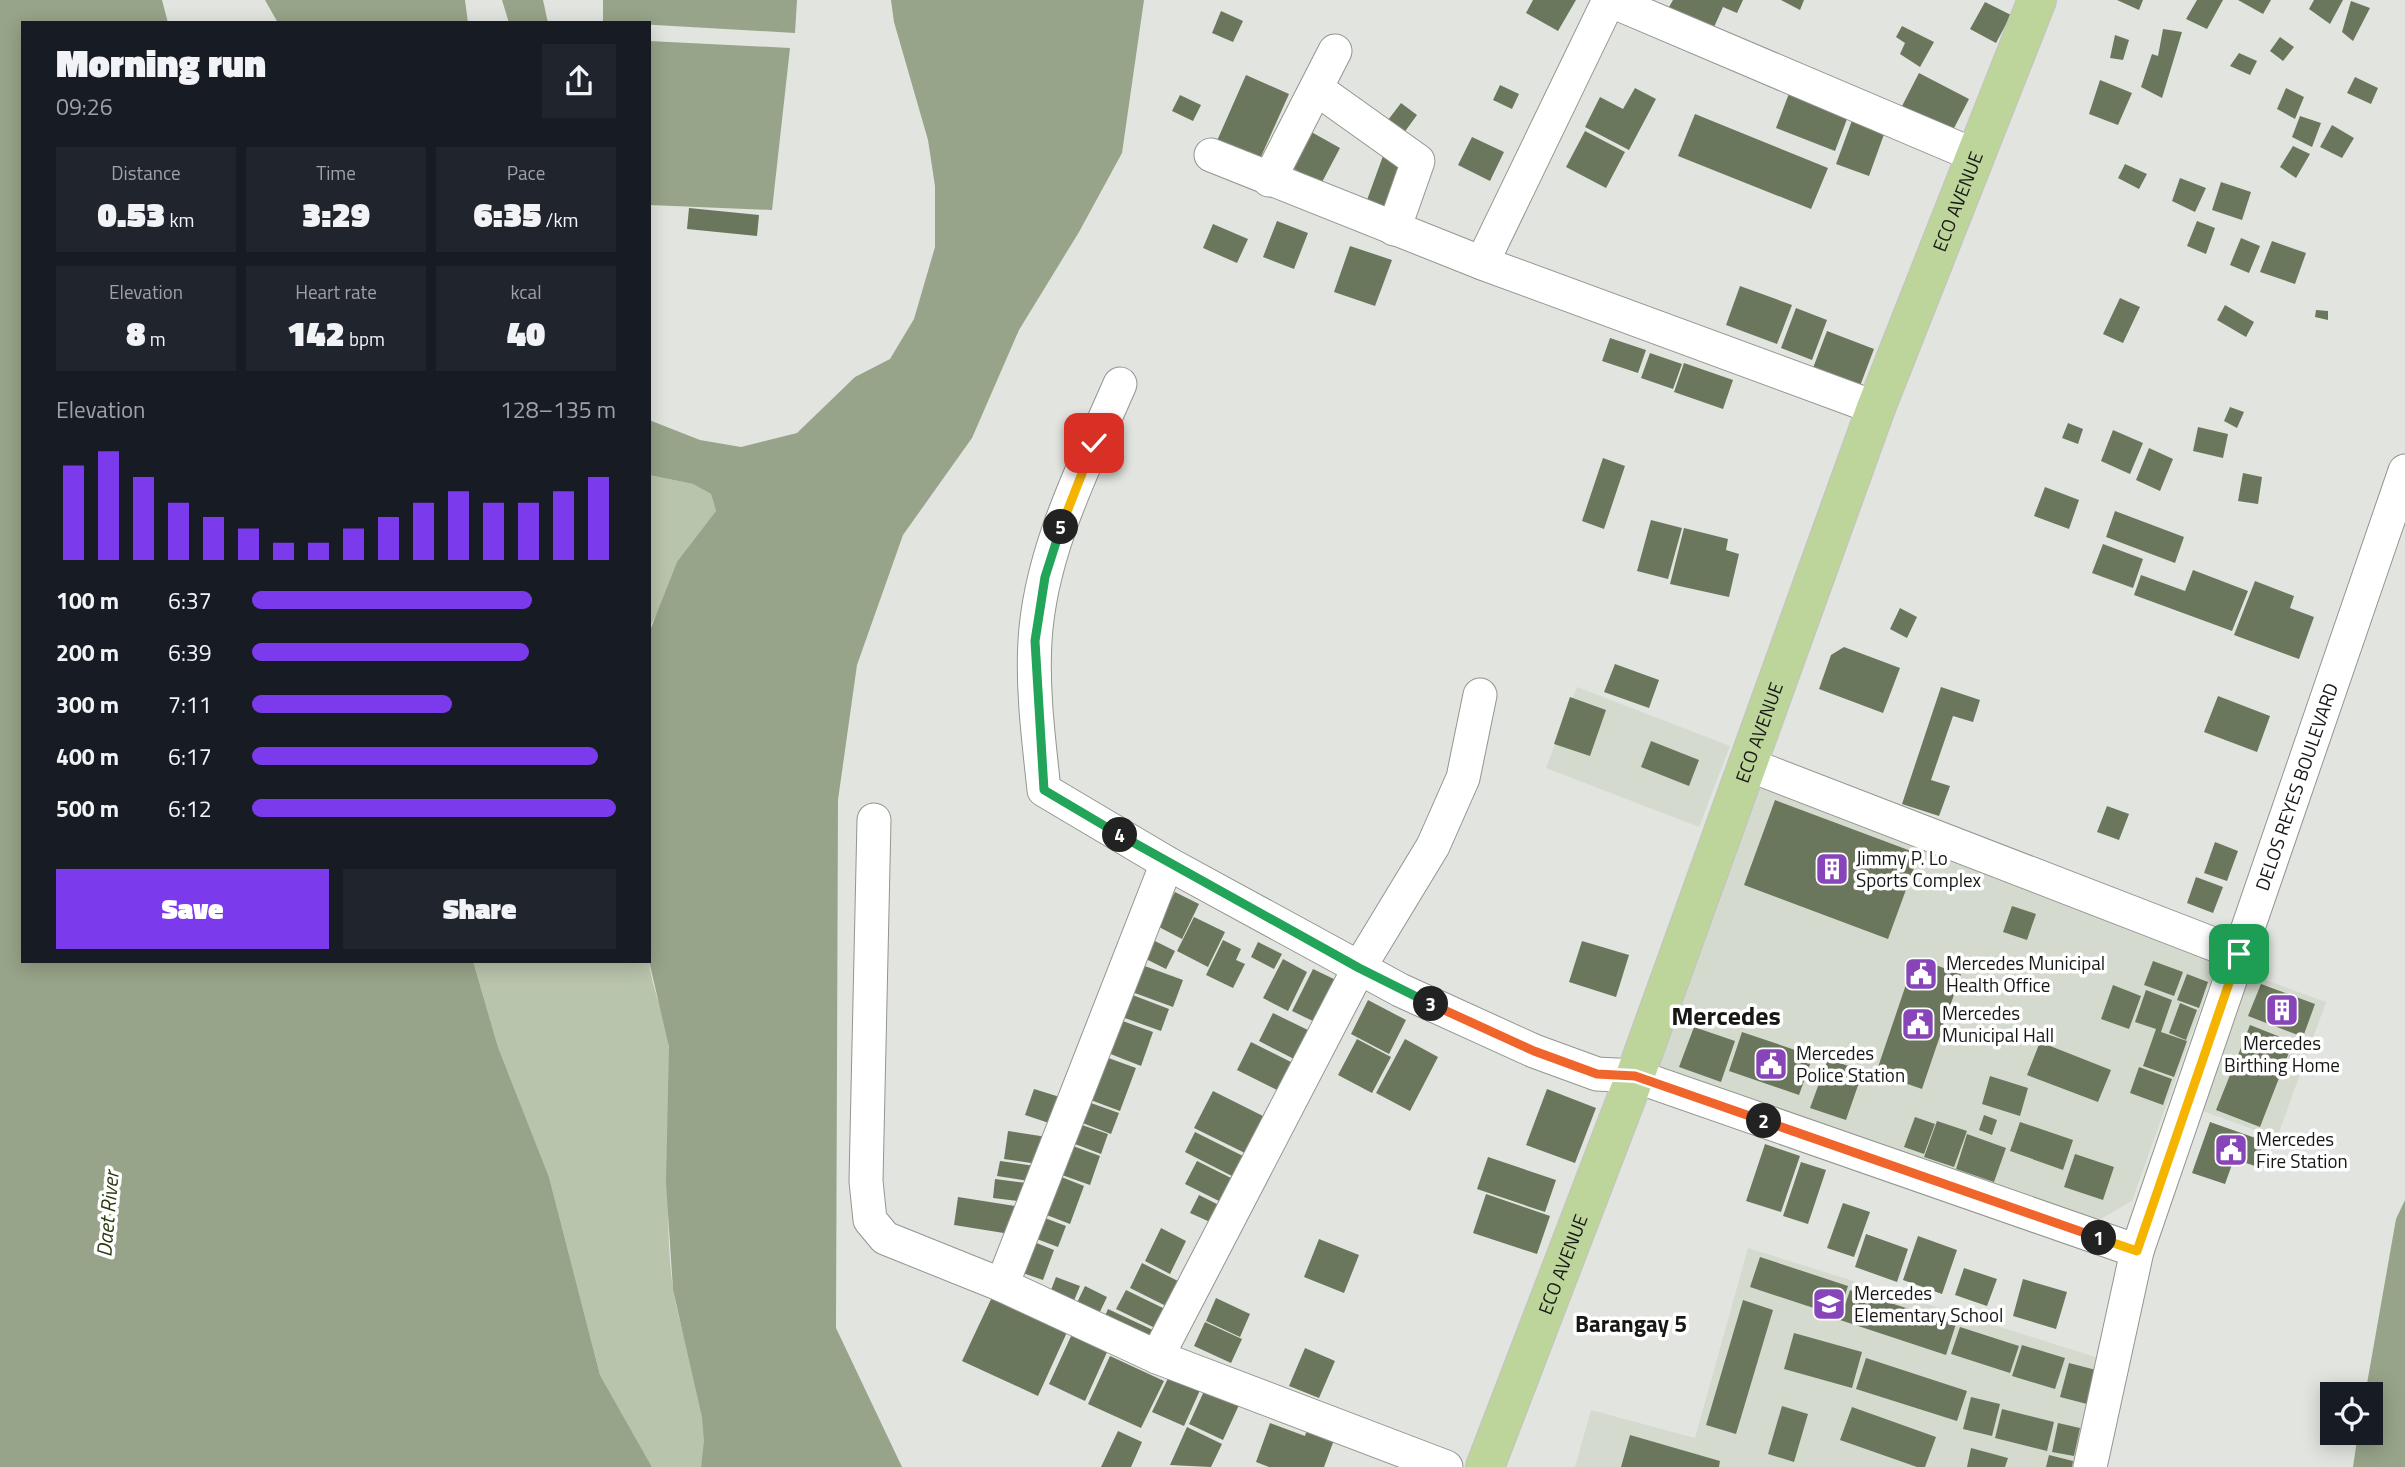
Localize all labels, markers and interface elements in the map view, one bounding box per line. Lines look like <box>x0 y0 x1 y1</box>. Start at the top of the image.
text: Morning run <box>56 34 266 92</box>
button: share <box>542 44 616 118</box>
text: 09:26 <box>56 89 113 124</box>
street label: ECO AVENUE <box>1924 147 1990 256</box>
text: Distance <box>111 158 181 187</box>
text: Time <box>316 158 356 187</box>
text: Pace <box>507 158 545 187</box>
text: 0.53 <box>98 187 165 241</box>
text: 3:29 <box>302 187 370 241</box>
text: 6:35 <box>474 187 541 241</box>
text: km <box>165 205 194 234</box>
text: /km <box>541 205 578 234</box>
text: Elevation <box>109 277 183 306</box>
text: Heart rate <box>295 277 377 306</box>
text: kcal <box>510 277 542 306</box>
text: 8 <box>126 306 146 360</box>
text: 142 <box>287 306 345 360</box>
text: 40 <box>507 306 545 360</box>
text: m <box>146 324 166 353</box>
text: bpm <box>345 324 385 353</box>
text: Elevation <box>56 392 145 427</box>
text: 128–135 m <box>500 392 616 427</box>
pin <box>1064 413 1124 473</box>
icon: check <box>1075 424 1113 462</box>
pin: 5 <box>1044 510 1078 544</box>
text: 5 <box>1055 512 1066 541</box>
text: 100 m <box>56 583 119 618</box>
text: 6:37 <box>168 583 212 618</box>
text: 200 m <box>56 635 119 670</box>
text: 6:39 <box>168 635 212 670</box>
street label: ECO AVENUE <box>1727 678 1790 787</box>
street label: DELOS REYES BOULEVARD <box>2247 679 2345 894</box>
text: 300 m <box>56 687 119 722</box>
text: 7:11 <box>168 687 212 722</box>
text: 400 m <box>56 739 119 774</box>
text: 6:17 <box>168 739 212 774</box>
text: 500 m <box>56 791 119 826</box>
text: 6:12 <box>168 791 212 826</box>
pin: 4 <box>1102 818 1138 852</box>
text: 4 <box>1114 820 1125 849</box>
place label: Jimmy P. Lo Sports Complex <box>1856 843 1982 894</box>
building icon: Jimmy P. Lo Sports Complex <box>1813 850 1851 888</box>
button: Save <box>56 869 329 949</box>
button: Share <box>343 869 616 949</box>
pin <box>2209 924 2269 984</box>
icon: arrive <box>2220 935 2258 973</box>
place label: Mercedes Municipal Health Office <box>1946 948 2105 999</box>
public building icon: Mercedes Municipal Health Office <box>1902 955 1940 993</box>
pin: 3 <box>1414 986 1448 1021</box>
text: 3 <box>1425 989 1436 1018</box>
building icon: Mercedes Birthing Home <box>2263 991 2301 1029</box>
district label: Mercedes <box>1671 996 1781 1035</box>
place label: Mercedes Municipal Hall <box>1942 998 2054 1049</box>
public building icon: Mercedes Municipal Hall <box>1899 1005 1937 1043</box>
place label: Mercedes Birthing Home <box>2224 1028 2340 1079</box>
place label: Mercedes Police Station <box>1796 1038 1905 1089</box>
public building icon: Mercedes Police Station <box>1752 1045 1790 1083</box>
pin: 2 <box>1746 1104 1782 1138</box>
text: 2 <box>1758 1106 1769 1135</box>
place label: Mercedes Fire Station <box>2256 1124 2348 1175</box>
public building icon: Mercedes Fire Station <box>2212 1131 2250 1169</box>
water label: Daet River <box>87 1167 127 1258</box>
street label: ECO AVENUE <box>1530 1210 1595 1319</box>
pin: 1 <box>2082 1220 2116 1256</box>
text: 1 <box>2093 1223 2104 1252</box>
place label: Mercedes Elementary School <box>1854 1278 2003 1329</box>
school or university icon: Mercedes Elementary School <box>1810 1285 1848 1323</box>
district label: Barangay 5 <box>1575 1306 1687 1341</box>
map controls <box>2320 1382 2383 1445</box>
button: locate <box>2320 1382 2383 1445</box>

